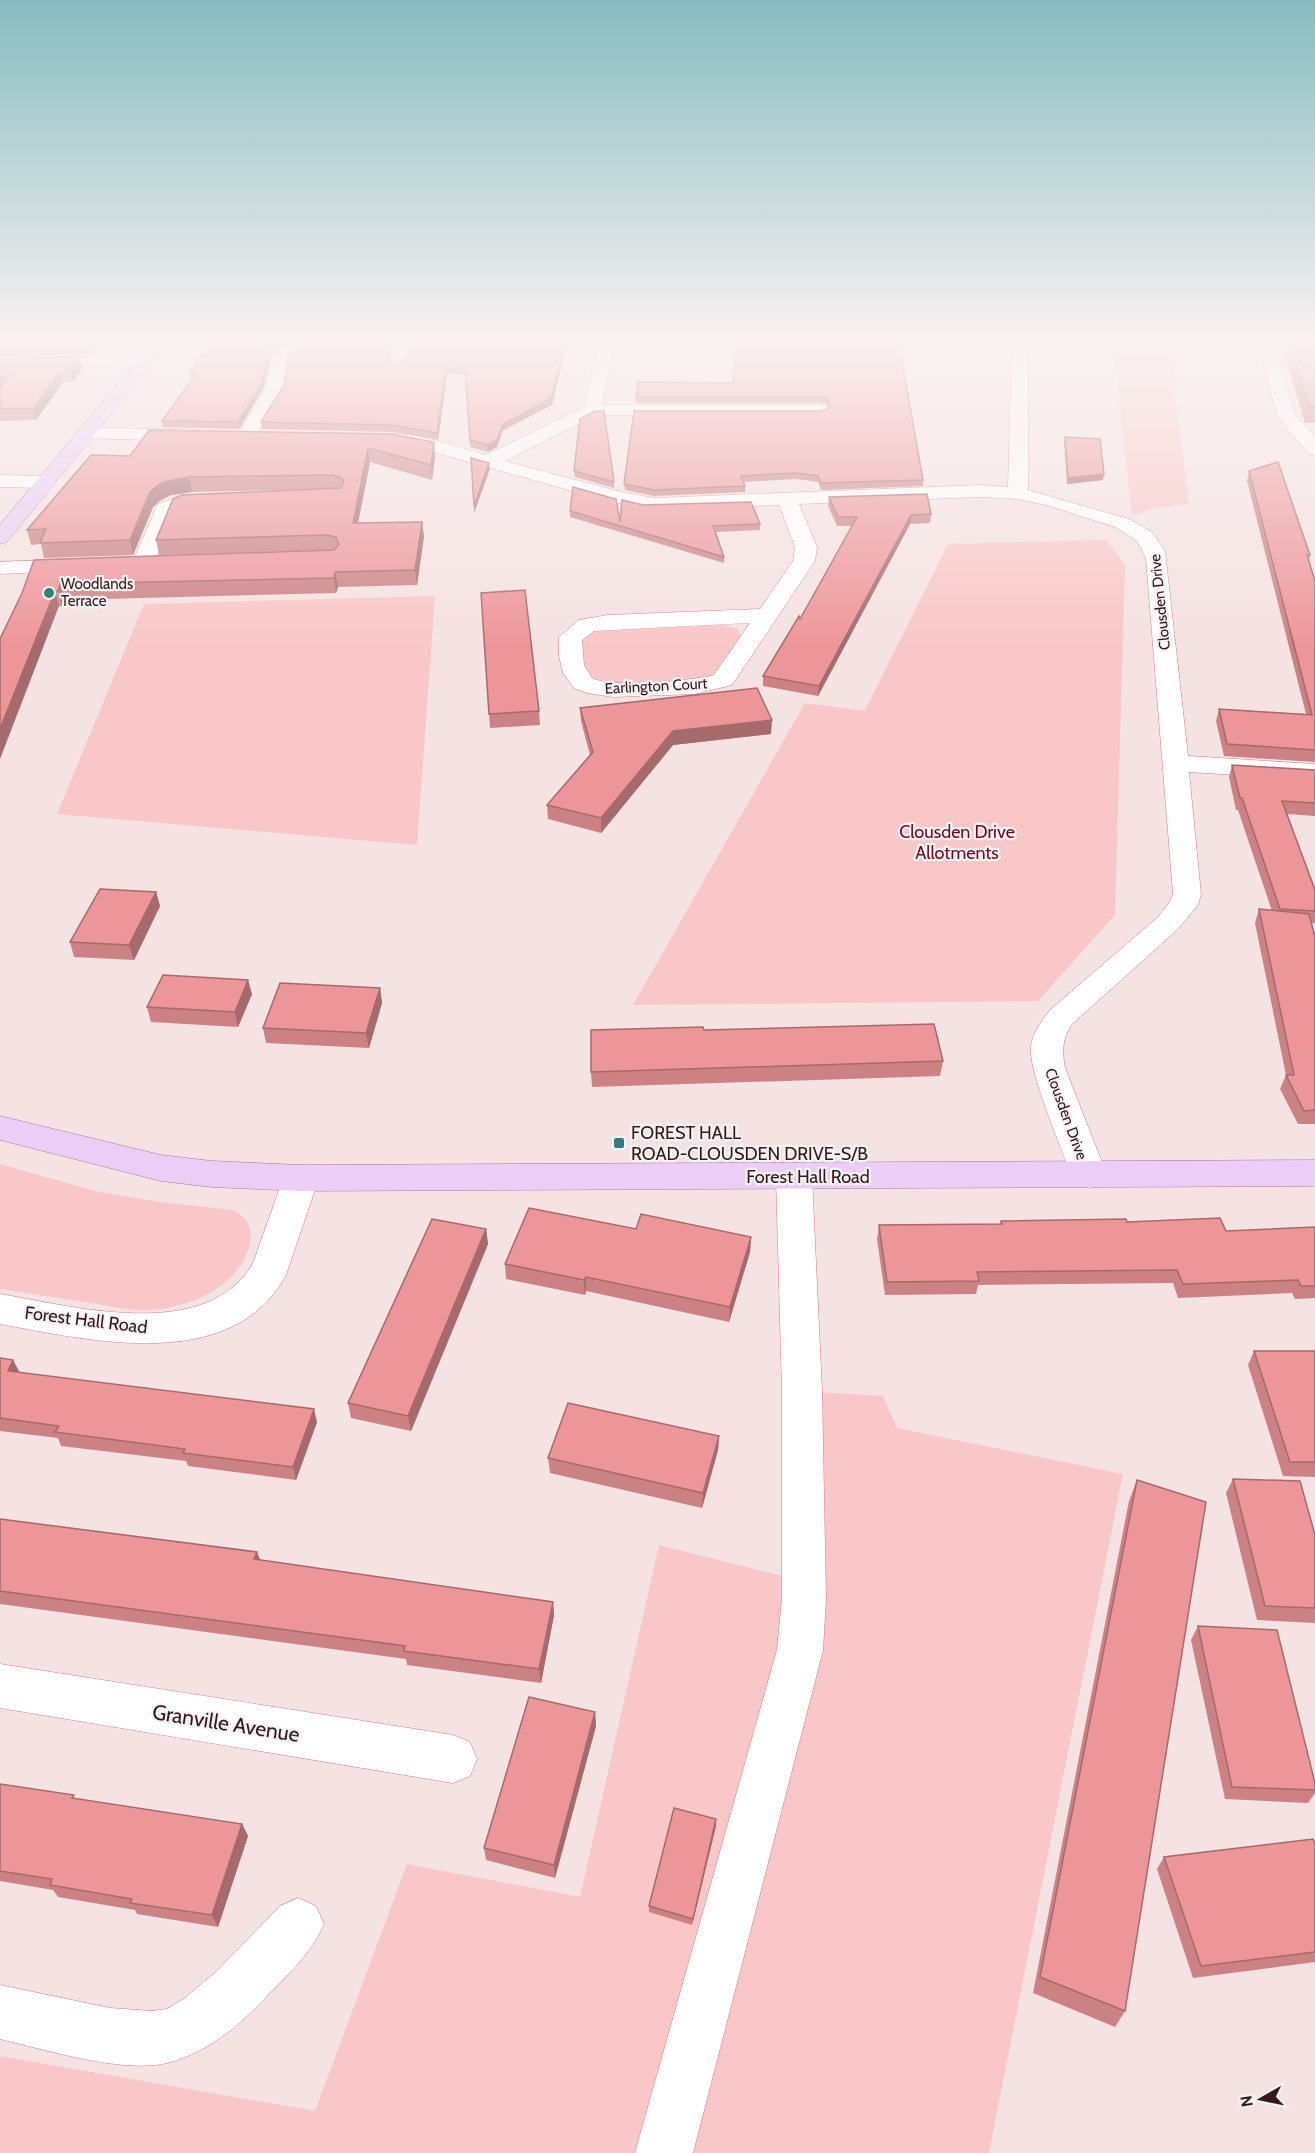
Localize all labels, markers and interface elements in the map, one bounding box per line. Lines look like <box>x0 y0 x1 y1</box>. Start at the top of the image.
street label: Clousden Drive <box>1146 553 1174 651</box>
place label: Woodlands Terrace <box>61 575 133 610</box>
marker: Woodlands Terrace <box>42 586 56 600</box>
street label: Earlington Court <box>604 674 708 698</box>
park label: Clousden Drive Allotments <box>899 821 1015 864</box>
street label: Clousden Drive <box>1041 1066 1091 1163</box>
place label: FOREST HALL ROAD-CLOUSDEN DRIVE-S/B <box>631 1122 868 1165</box>
marker: FOREST HALL ROAD-CLOUSDEN DRIVE-S/B <box>612 1136 626 1150</box>
street label: Forest Hall Road <box>746 1166 870 1188</box>
street label: Forest Hall Road <box>23 1302 149 1338</box>
street label: Granville Avenue <box>151 1699 302 1747</box>
north arrow <box>1231 2069 1291 2129</box>
text: N <box>1236 2094 1257 2108</box>

